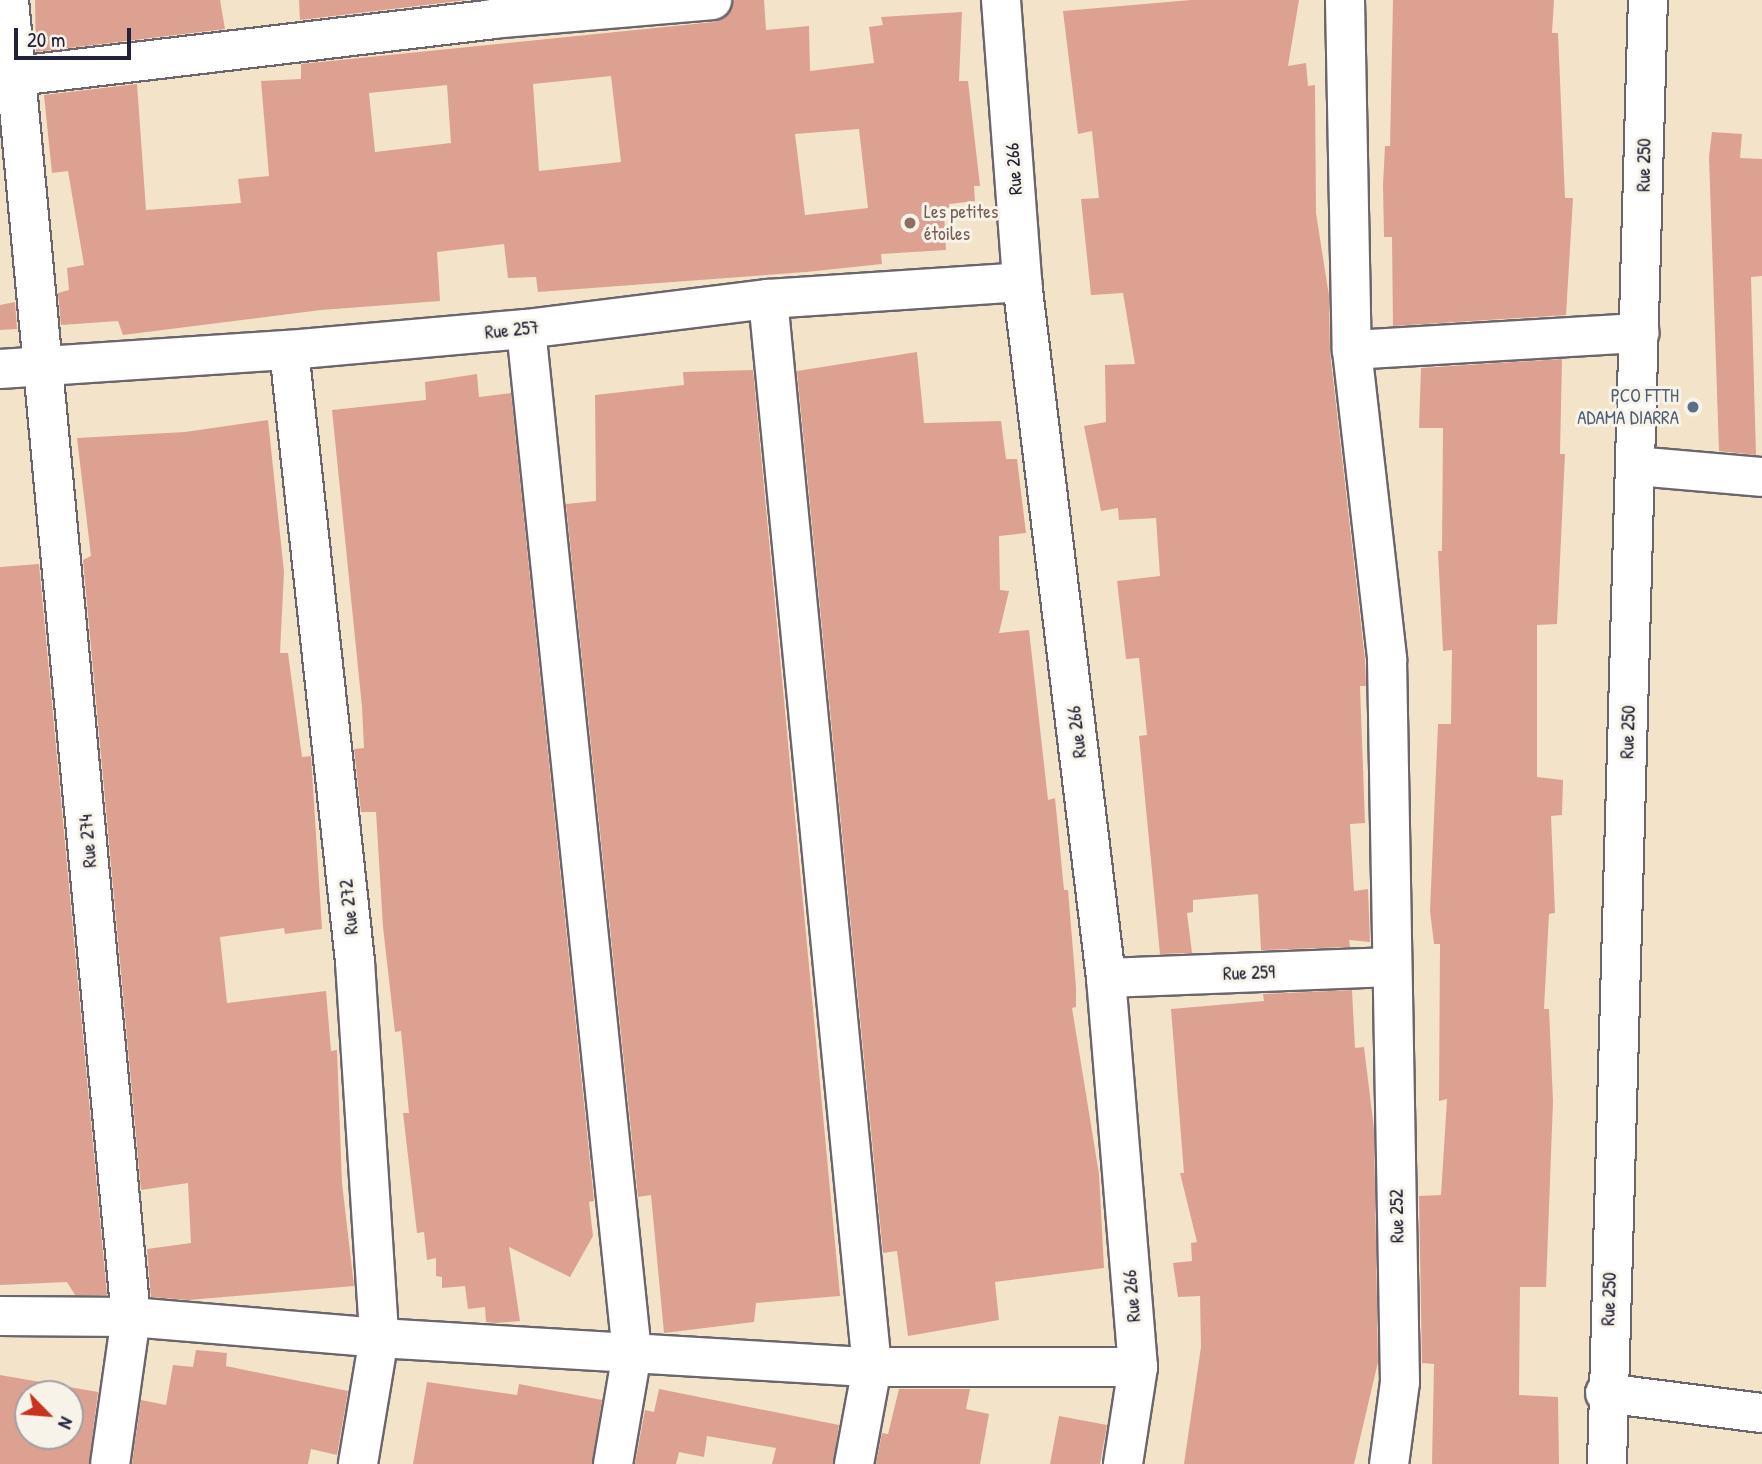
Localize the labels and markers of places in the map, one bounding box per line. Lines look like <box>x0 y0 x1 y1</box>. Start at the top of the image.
place label: Les petites étoiles <box>924 201 998 245</box>
marker: Les petites étoiles <box>902 215 918 231</box>
place label: PCO FTTH ADAMA DIARRA <box>1577 385 1679 429</box>
marker: PCO FTTH ADAMA DIARRA <box>1685 399 1701 415</box>

